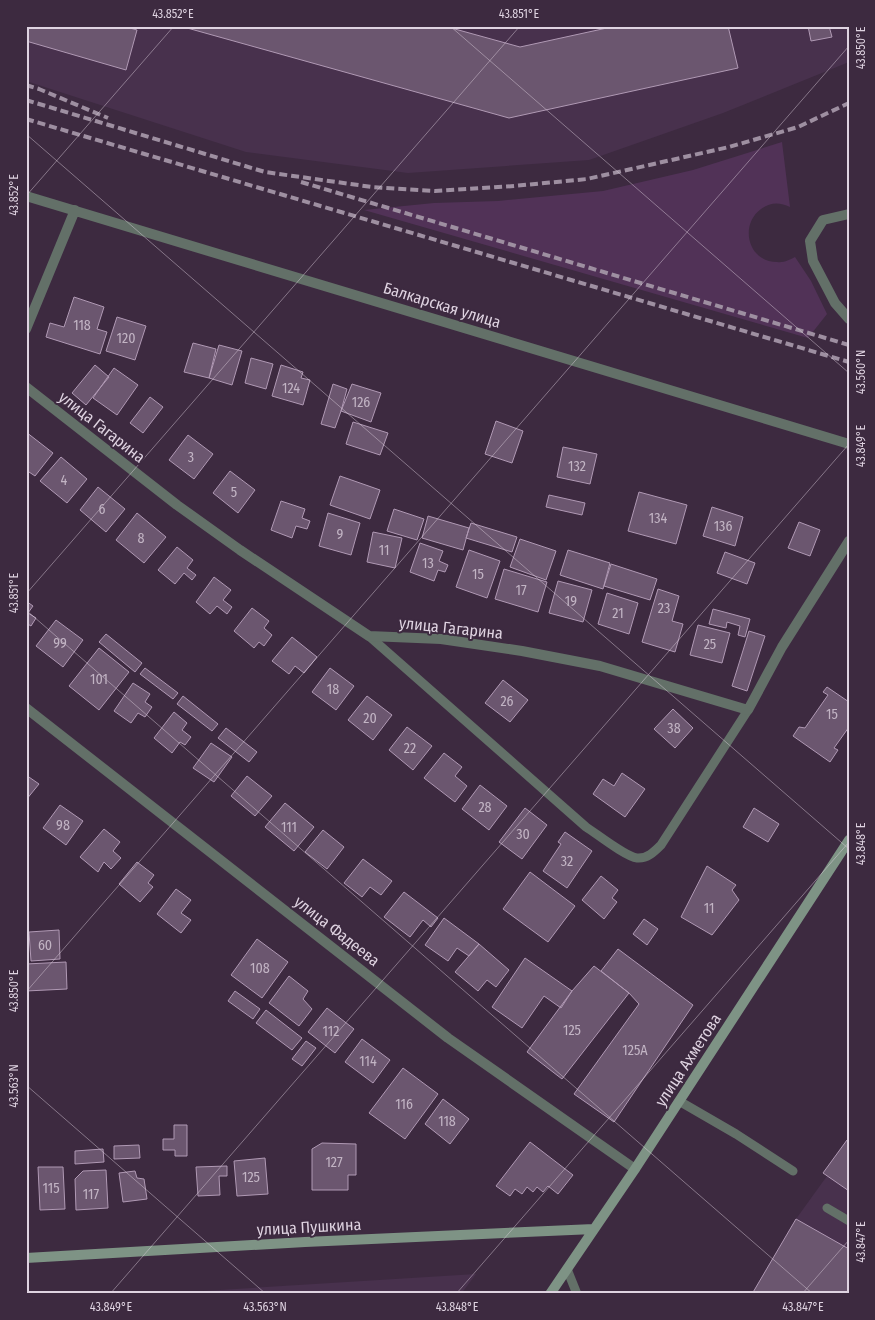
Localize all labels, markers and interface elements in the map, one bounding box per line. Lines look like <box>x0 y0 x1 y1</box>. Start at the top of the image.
text: 43.852°E <box>152 7 194 21</box>
text: 43.851°E <box>499 7 540 21</box>
text: 43.850°E <box>854 26 868 69</box>
text: 43.852°E <box>7 174 21 216</box>
street label: Балкарская улица <box>381 278 503 332</box>
house number: 118 <box>73 317 91 334</box>
house number: 120 <box>117 330 135 347</box>
text: 43.560°N <box>854 350 868 394</box>
house number: 124 <box>282 380 300 397</box>
street label: улица Гагарина <box>55 387 149 467</box>
house number: 126 <box>352 394 370 411</box>
text: 43.849°E <box>854 424 868 467</box>
house number: 3 <box>188 449 194 466</box>
house number: 132 <box>568 458 586 475</box>
house number: 4 <box>61 472 68 489</box>
house number: 5 <box>231 484 237 501</box>
house number: 6 <box>99 501 106 518</box>
house number: 134 <box>649 510 667 527</box>
house number: 136 <box>714 518 732 535</box>
house number: 9 <box>337 526 344 543</box>
house number: 8 <box>138 530 145 547</box>
house number: 11 <box>379 542 389 559</box>
house number: 13 <box>422 555 434 572</box>
house number: 15 <box>472 566 484 583</box>
text: 43.851°E <box>7 572 21 613</box>
house number: 17 <box>515 582 527 599</box>
house number: 19 <box>565 593 577 610</box>
house number: 23 <box>658 600 670 617</box>
house number: 21 <box>612 605 624 622</box>
street label: улица Гагарина <box>398 613 504 643</box>
house number: 99 <box>53 635 67 652</box>
house number: 25 <box>704 636 716 653</box>
house number: 101 <box>90 671 108 688</box>
house number: 18 <box>327 681 339 698</box>
house number: 26 <box>500 693 514 710</box>
house number: 15 <box>826 706 838 723</box>
house number: 20 <box>363 710 377 727</box>
house number: 38 <box>667 720 681 737</box>
house number: 22 <box>404 740 416 757</box>
house number: 28 <box>478 799 492 816</box>
house number: 98 <box>56 817 70 834</box>
house number: 111 <box>281 819 297 836</box>
text: 43.848°E <box>854 822 868 865</box>
house number: 30 <box>516 826 530 843</box>
house number: 32 <box>561 853 573 870</box>
street label: улица Фадеева <box>291 892 384 970</box>
house number: 11 <box>704 900 714 917</box>
house number: 60 <box>38 937 52 954</box>
house number: 108 <box>250 960 270 977</box>
text: 43.850°E <box>7 969 21 1012</box>
street label: улица Ахметова <box>651 1010 725 1110</box>
house number: 125 <box>563 1022 581 1039</box>
house number: 112 <box>323 1023 339 1040</box>
house number: 125А <box>622 1042 648 1059</box>
house number: 114 <box>359 1053 377 1070</box>
text: 43.563°N <box>7 1064 21 1108</box>
house number: 116 <box>395 1096 413 1113</box>
house number: 118 <box>438 1113 456 1130</box>
house number: 127 <box>325 1154 343 1171</box>
house number: 125 <box>242 1169 260 1186</box>
house number: 115 <box>42 1180 60 1197</box>
house number: 117 <box>83 1186 100 1203</box>
street label: улица Пушкина <box>256 1215 362 1239</box>
text: 43.847°E <box>854 1221 868 1263</box>
text: 43.849°E <box>90 1300 133 1314</box>
text: 43.563°N <box>243 1300 287 1314</box>
text: 43.848°E <box>436 1300 479 1314</box>
text: 43.847°E <box>782 1300 824 1314</box>

